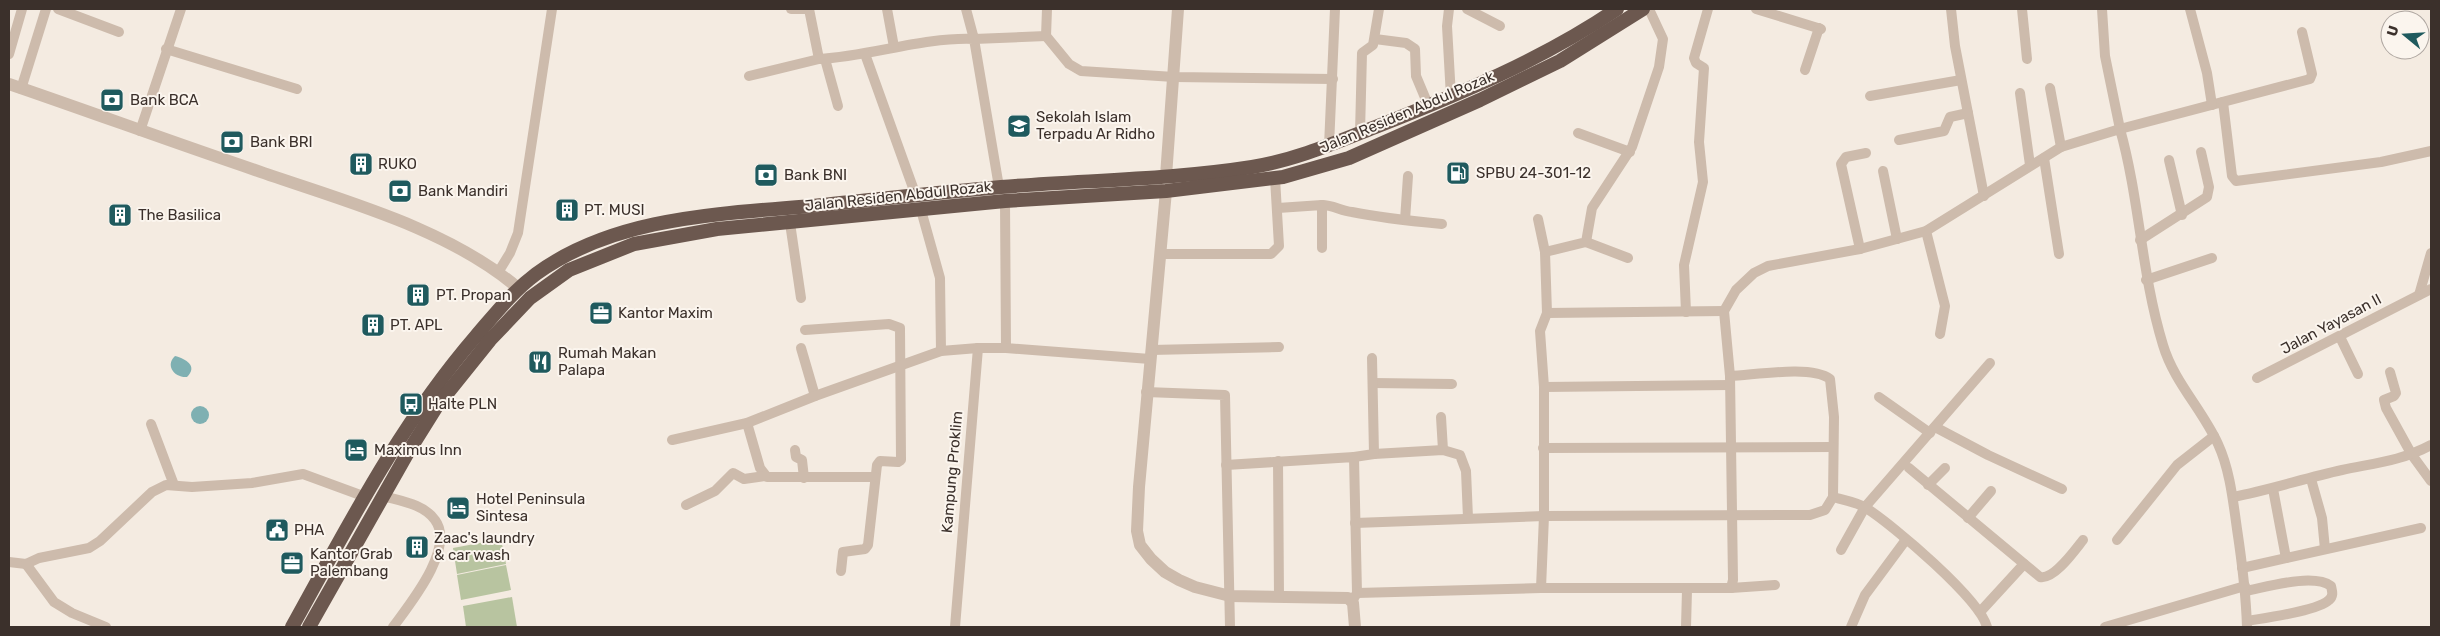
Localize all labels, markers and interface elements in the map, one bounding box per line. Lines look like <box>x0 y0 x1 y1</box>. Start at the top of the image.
north arrow <box>2380 10 2430 60</box>
text: U <box>2383 24 2403 39</box>
street label: Jalan Residen Abdul Rozak <box>1317 67 1497 157</box>
bank icon: Bank BCA <box>99 87 125 113</box>
place label: Bank BCA <box>130 91 199 109</box>
place label: Sekolah Islam Terpadu Ar Ridho <box>1036 108 1155 143</box>
school or university icon: Sekolah Islam Terpadu Ar Ridho <box>1006 113 1032 139</box>
bank icon: Bank BRI <box>219 129 245 155</box>
place label: Bank BRI <box>250 133 313 151</box>
building icon: RUKO <box>348 151 374 177</box>
place label: RUKO <box>378 155 417 173</box>
fuel station icon: SPBU 24-301-12 <box>1445 160 1471 186</box>
bank icon: Bank BNI <box>753 162 779 188</box>
place label: SPBU 24-301-12 <box>1476 164 1591 182</box>
place label: Bank BNI <box>784 166 847 184</box>
street label: Jalan Residen Abdul Rozak <box>804 177 993 215</box>
bank icon: Bank Mandiri <box>387 178 413 204</box>
place label: Bank Mandiri <box>418 182 508 200</box>
building icon: PT. MUSI <box>554 197 580 223</box>
place label: PT. MUSI <box>584 201 645 219</box>
building icon: The Basilica <box>107 202 133 228</box>
place label: The Basilica <box>138 206 221 224</box>
building icon: PT. Propan <box>405 282 431 308</box>
place label: PT. Propan <box>436 286 511 304</box>
street label: Jalan Yayasan II <box>2278 290 2384 358</box>
office icon: Kantor Maxim <box>588 300 614 326</box>
place label: Kantor Maxim <box>618 304 713 322</box>
building icon: PT. APL <box>360 312 386 338</box>
place label: PT. APL <box>390 316 443 334</box>
place label: Rumah Makan Palapa <box>558 344 656 379</box>
restaurant icon: Rumah Makan Palapa <box>527 349 553 375</box>
bus stop icon: Halte PLN <box>398 391 424 417</box>
place label: Halte PLN <box>428 395 497 413</box>
street label: Kampung Proklim <box>938 410 966 534</box>
hotel icon: Maximus Inn <box>343 437 369 463</box>
place label: Maximus Inn <box>374 441 462 459</box>
place label: Hotel Peninsula Sintesa <box>476 490 585 525</box>
hotel icon: Hotel Peninsula Sintesa <box>445 495 471 521</box>
public building icon: PHA <box>264 517 290 543</box>
place label: PHA <box>294 521 324 539</box>
place label: Zaac's laundry & car wash <box>434 529 535 564</box>
building icon: Zaac's laundry & car wash <box>404 534 430 560</box>
place label: Kantor Grab Palembang <box>310 545 393 580</box>
office icon: Kantor Grab Palembang <box>279 550 305 576</box>

